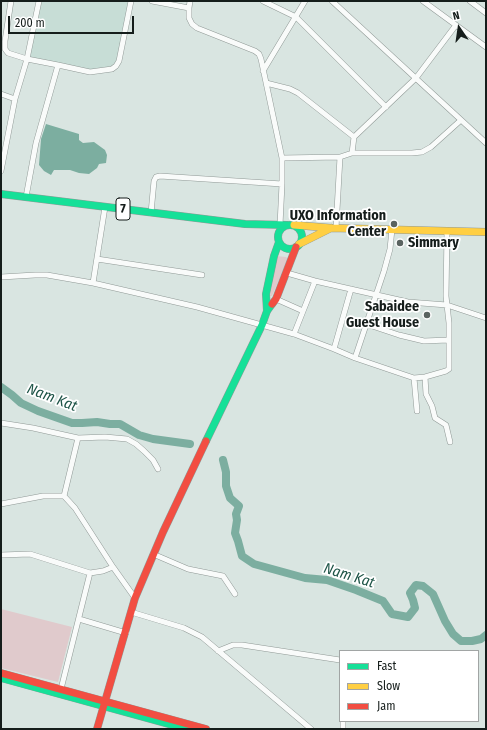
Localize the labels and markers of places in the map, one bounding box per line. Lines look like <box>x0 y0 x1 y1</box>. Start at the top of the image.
place label: UXO Information Center <box>290 208 386 240</box>
marker: UXO Information Center <box>389 219 399 229</box>
place label: Simmary <box>408 235 459 251</box>
marker: Simmary <box>395 238 405 248</box>
place label: Sabaidee Guest House <box>346 299 419 332</box>
marker: Sabaidee Guest House <box>422 310 432 320</box>

